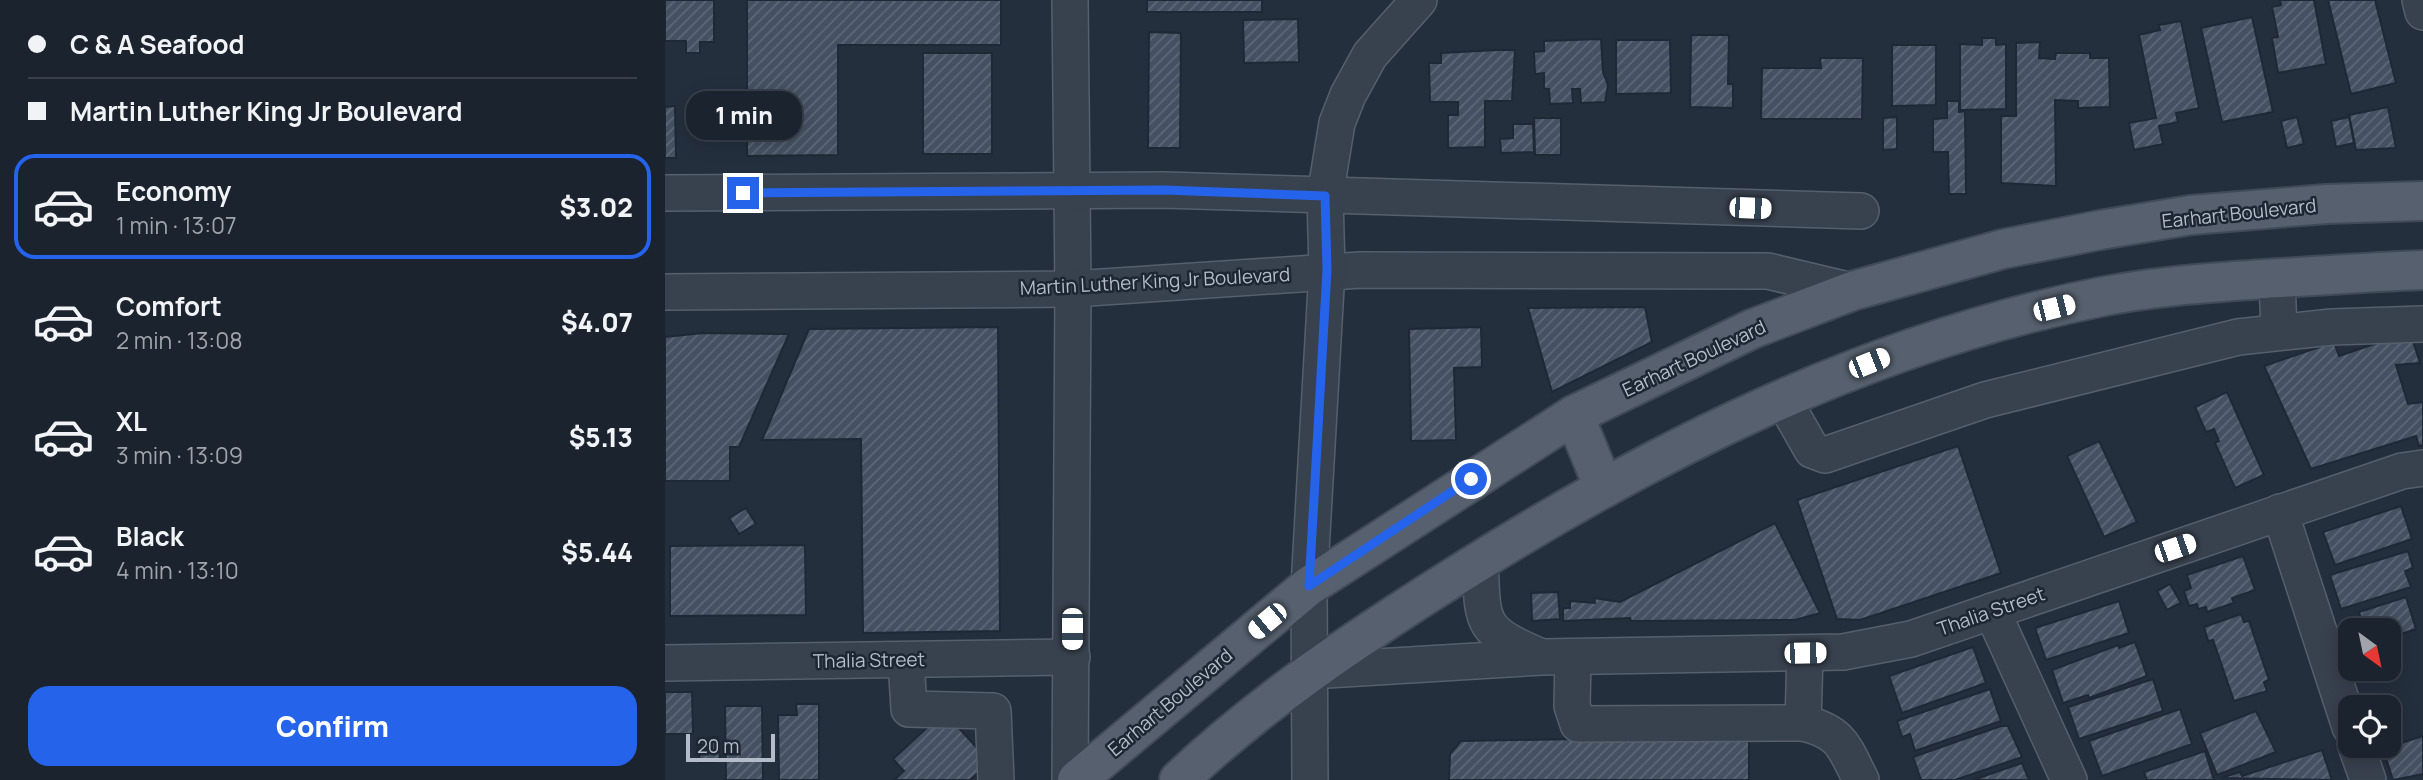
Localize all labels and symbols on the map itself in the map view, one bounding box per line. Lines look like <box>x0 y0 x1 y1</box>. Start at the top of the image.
callout: 1 min <box>685 92 801 140</box>
route end <box>727 177 759 209</box>
street label: Earhart Boulevard <box>2160 192 2318 234</box>
car <box>1729 197 1772 219</box>
street label: Martin Luther King Jr Boulevard <box>1019 261 1291 301</box>
car <box>2032 293 2077 323</box>
street label: Earhart Boulevard <box>1618 313 1770 403</box>
car <box>1846 345 1893 381</box>
route start <box>1455 463 1487 495</box>
car <box>2152 531 2199 565</box>
street label: Thalia Street <box>1934 580 2048 642</box>
car <box>1245 599 1290 643</box>
car <box>1062 608 1083 650</box>
north arrow <box>2338 618 2401 681</box>
street label: Earhart Boulevard <box>1102 642 1238 762</box>
car <box>1784 642 1827 664</box>
street label: Thalia Street <box>813 646 925 674</box>
scale bar <box>686 731 775 763</box>

